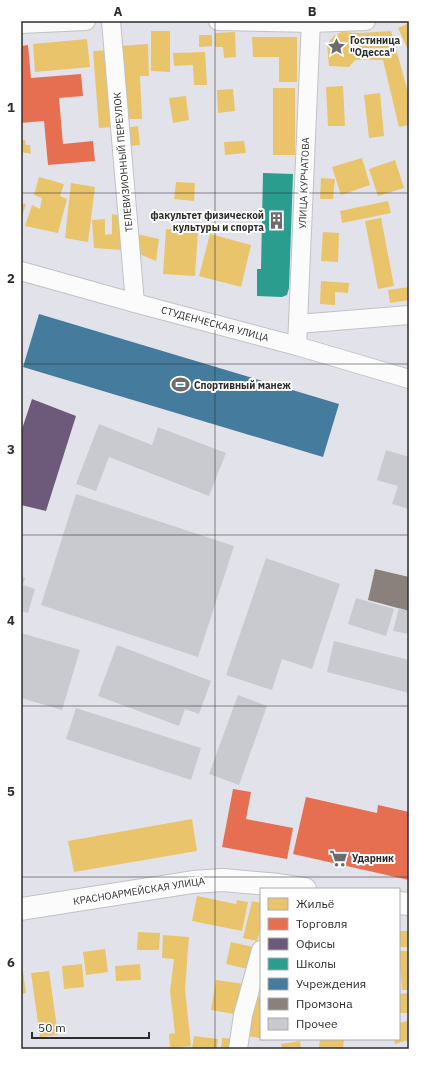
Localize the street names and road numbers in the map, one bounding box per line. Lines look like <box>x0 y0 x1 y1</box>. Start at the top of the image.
street label: ТЕЛЕВИЗИОННЫЙ ПЕРЕУЛОК <box>110 91 136 233</box>
street label: УЛИЦА КУРЧАТОВА <box>296 136 312 229</box>
street label: СТУДЕНЧЕСКАЯ УЛИЦА <box>160 303 271 345</box>
street label: КРАСНОАРМЕЙСКАЯ УЛИЦА <box>72 874 206 908</box>

